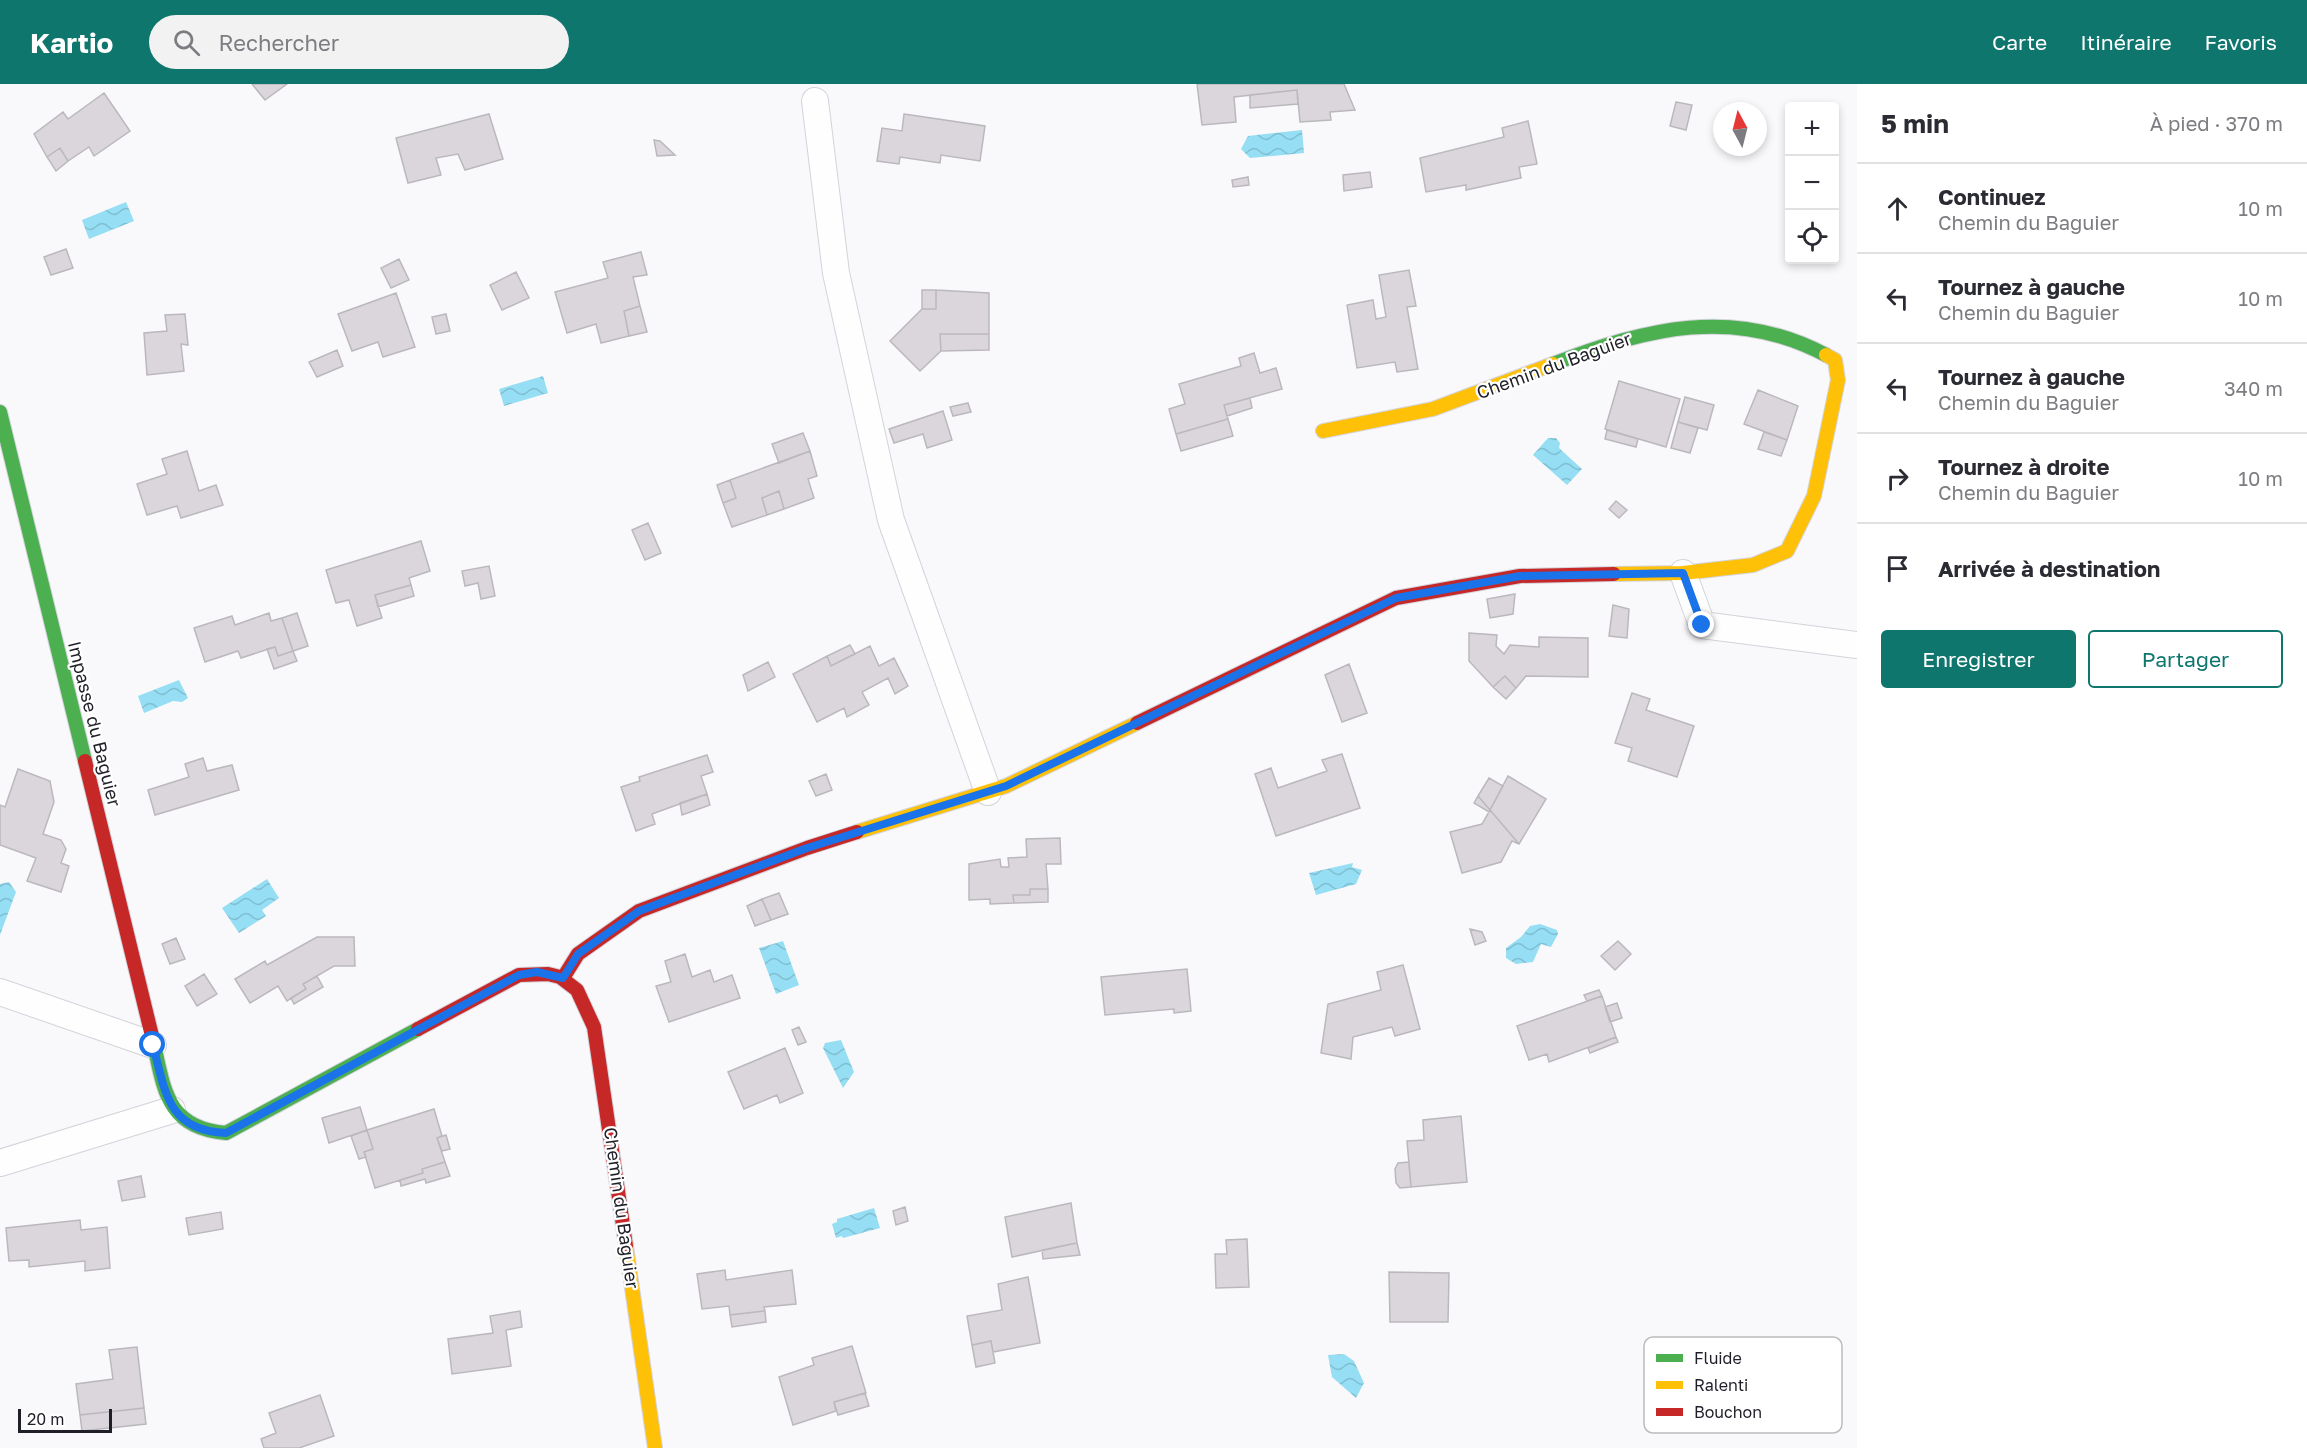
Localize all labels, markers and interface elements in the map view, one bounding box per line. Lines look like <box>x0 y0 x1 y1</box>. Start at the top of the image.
search box <box>149 15 569 69</box>
text: Kartio <box>30 26 113 59</box>
icon: search <box>170 26 203 59</box>
text: Rechercher <box>218 29 339 56</box>
text: Carte <box>1992 29 2047 55</box>
text: Itinéraire <box>2080 29 2172 55</box>
text: Favoris <box>2205 29 2277 55</box>
north arrow <box>1713 102 1767 156</box>
map controls <box>1785 102 1839 264</box>
button: + <box>1785 102 1839 156</box>
text: 5 min <box>1881 108 1949 139</box>
text: À pied · 370 m <box>2150 111 2283 135</box>
button: − <box>1785 156 1839 210</box>
text: Continuez <box>1938 183 2045 210</box>
icon: ahead <box>1881 192 1914 225</box>
text: 10 m <box>2238 196 2283 220</box>
button: locate <box>1785 210 1839 264</box>
text: Chemin du Baguier <box>1938 210 2119 234</box>
text: Tournez à gauche <box>1938 273 2125 300</box>
icon: left <box>1881 282 1914 315</box>
text: 10 m <box>2238 286 2283 310</box>
text: Chemin du Baguier <box>1938 300 2119 324</box>
street label: Chemin du Baguier <box>1473 327 1634 403</box>
text: Tournez à gauche <box>1938 363 2125 390</box>
icon: left <box>1881 372 1914 405</box>
text: 340 m <box>2224 376 2283 400</box>
text: Chemin du Baguier <box>1938 390 2119 414</box>
text: Tournez à droite <box>1938 453 2109 480</box>
icon: right <box>1881 462 1914 495</box>
text: 10 m <box>2238 466 2283 490</box>
text: Chemin du Baguier <box>1938 480 2119 504</box>
icon: arrive <box>1881 552 1914 585</box>
text: Arrivée à destination <box>1938 555 2160 582</box>
route end <box>1688 611 1714 637</box>
button: Enregistrer <box>1881 630 2076 688</box>
button: Partager <box>2088 630 2283 688</box>
street label: Impasse du Baguier <box>64 639 126 809</box>
route start <box>139 1031 165 1057</box>
street label: Chemin du Baguier <box>600 1126 644 1290</box>
legend <box>1644 1337 1842 1433</box>
text: Fluide <box>1694 1348 1742 1368</box>
text: Ralenti <box>1694 1375 1748 1395</box>
text: Bouchon <box>1694 1402 1762 1422</box>
scale bar <box>18 1406 112 1434</box>
text: 20 m <box>27 1409 64 1429</box>

